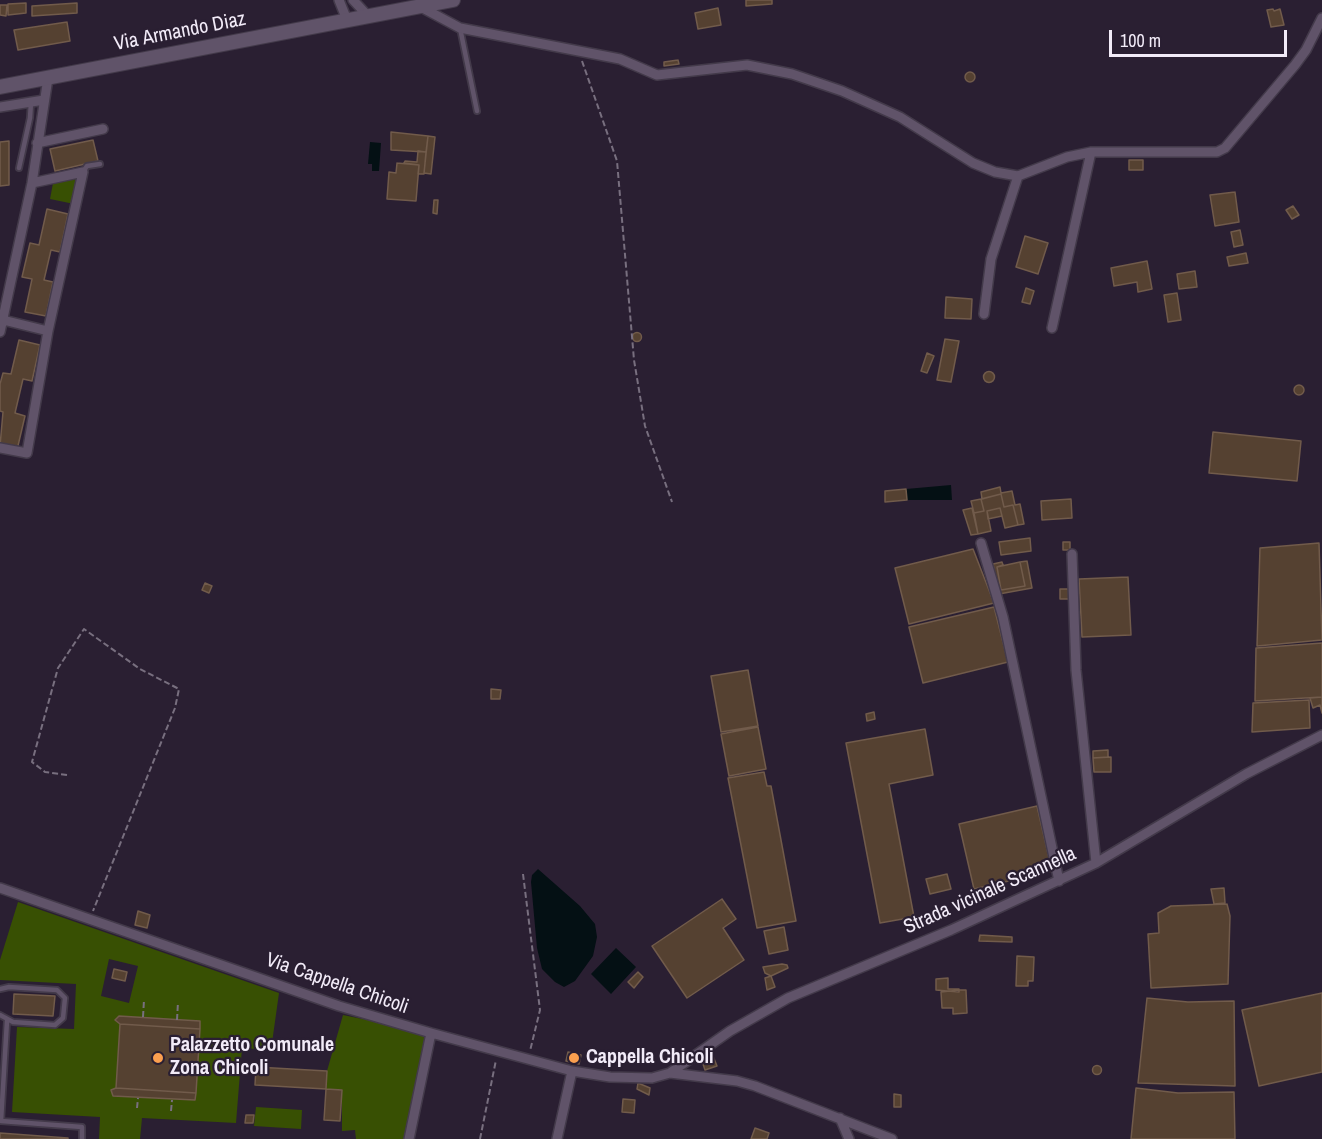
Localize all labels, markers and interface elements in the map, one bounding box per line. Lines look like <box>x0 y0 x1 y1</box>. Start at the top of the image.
street label: Via Armando Diaz <box>112 7 248 57</box>
scale bar <box>1112 18 1290 56</box>
text: 100 m <box>1120 28 1161 53</box>
street label: Strada vicinale Scannella <box>900 842 1080 940</box>
street label: Via Cappella Chicoli <box>263 948 411 1020</box>
place label: Palazzetto Comunale Zona Chicoli <box>170 1034 334 1081</box>
place label: Cappella Chicoli <box>586 1046 714 1070</box>
marker: Palazzetto Comunale Zona Chicoli <box>151 1051 165 1065</box>
marker: Cappella Chicoli <box>567 1051 581 1065</box>

